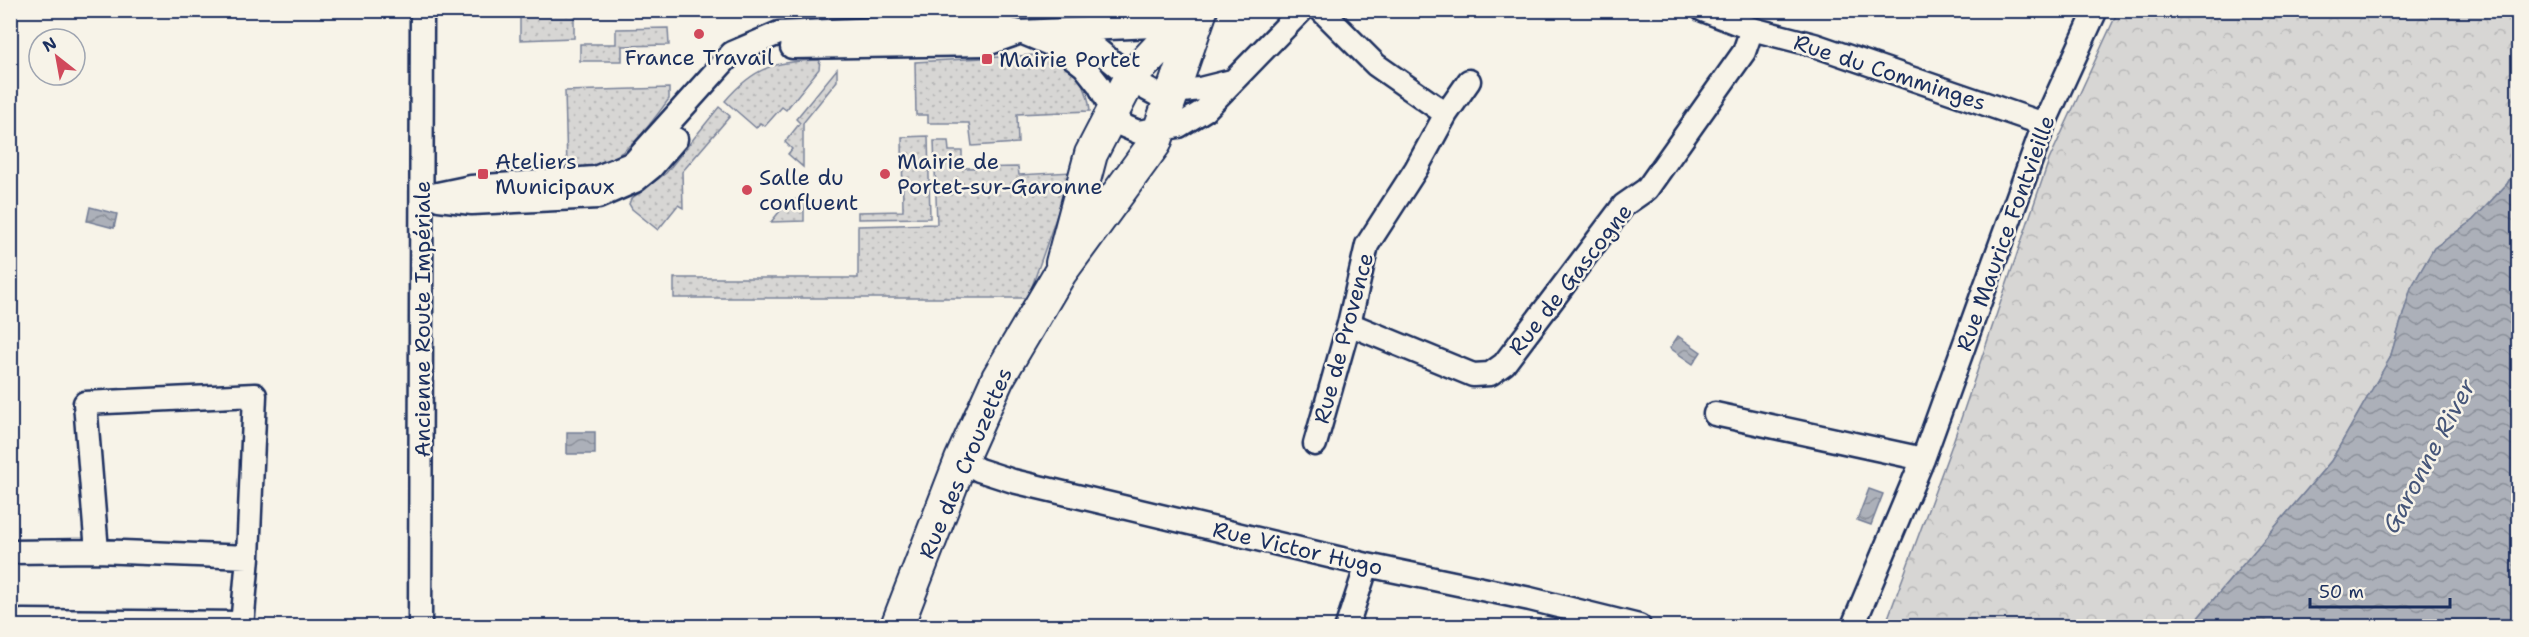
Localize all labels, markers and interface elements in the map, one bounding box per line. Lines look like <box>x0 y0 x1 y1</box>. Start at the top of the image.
north arrow <box>27 27 87 87</box>
marker: France Travail <box>692 27 706 41</box>
street label: Rue du Comminges <box>1790 28 1990 117</box>
text: N <box>39 32 60 57</box>
place label: France Travail <box>624 43 774 72</box>
place label: Mairie Portet <box>999 45 1141 74</box>
marker: Mairie Portet <box>980 52 994 66</box>
street label: Rue Maurice Fontvieille <box>1949 111 2062 355</box>
place label: Ateliers Municipaux <box>495 147 614 201</box>
place label: Mairie de Portet-sur-Garonne <box>897 147 1103 201</box>
place label: Salle du confluent <box>759 163 858 217</box>
marker: Ateliers Municipaux <box>476 167 490 181</box>
marker: Mairie de Portet-sur-Garonne <box>878 167 892 181</box>
street label: Ancienne Route Impériale <box>408 181 437 457</box>
marker: Salle du confluent <box>740 183 754 197</box>
street label: Rue de Gascogne <box>1502 198 1639 361</box>
street label: Rue de Provence <box>1307 249 1380 427</box>
street label: Rue des Crouzettes <box>912 363 1019 563</box>
water label: Garonne River <box>2375 373 2483 539</box>
street label: Rue Victor Hugo <box>1210 515 1386 582</box>
scale bar <box>2310 571 2450 609</box>
text: 50 m <box>2319 580 2364 604</box>

